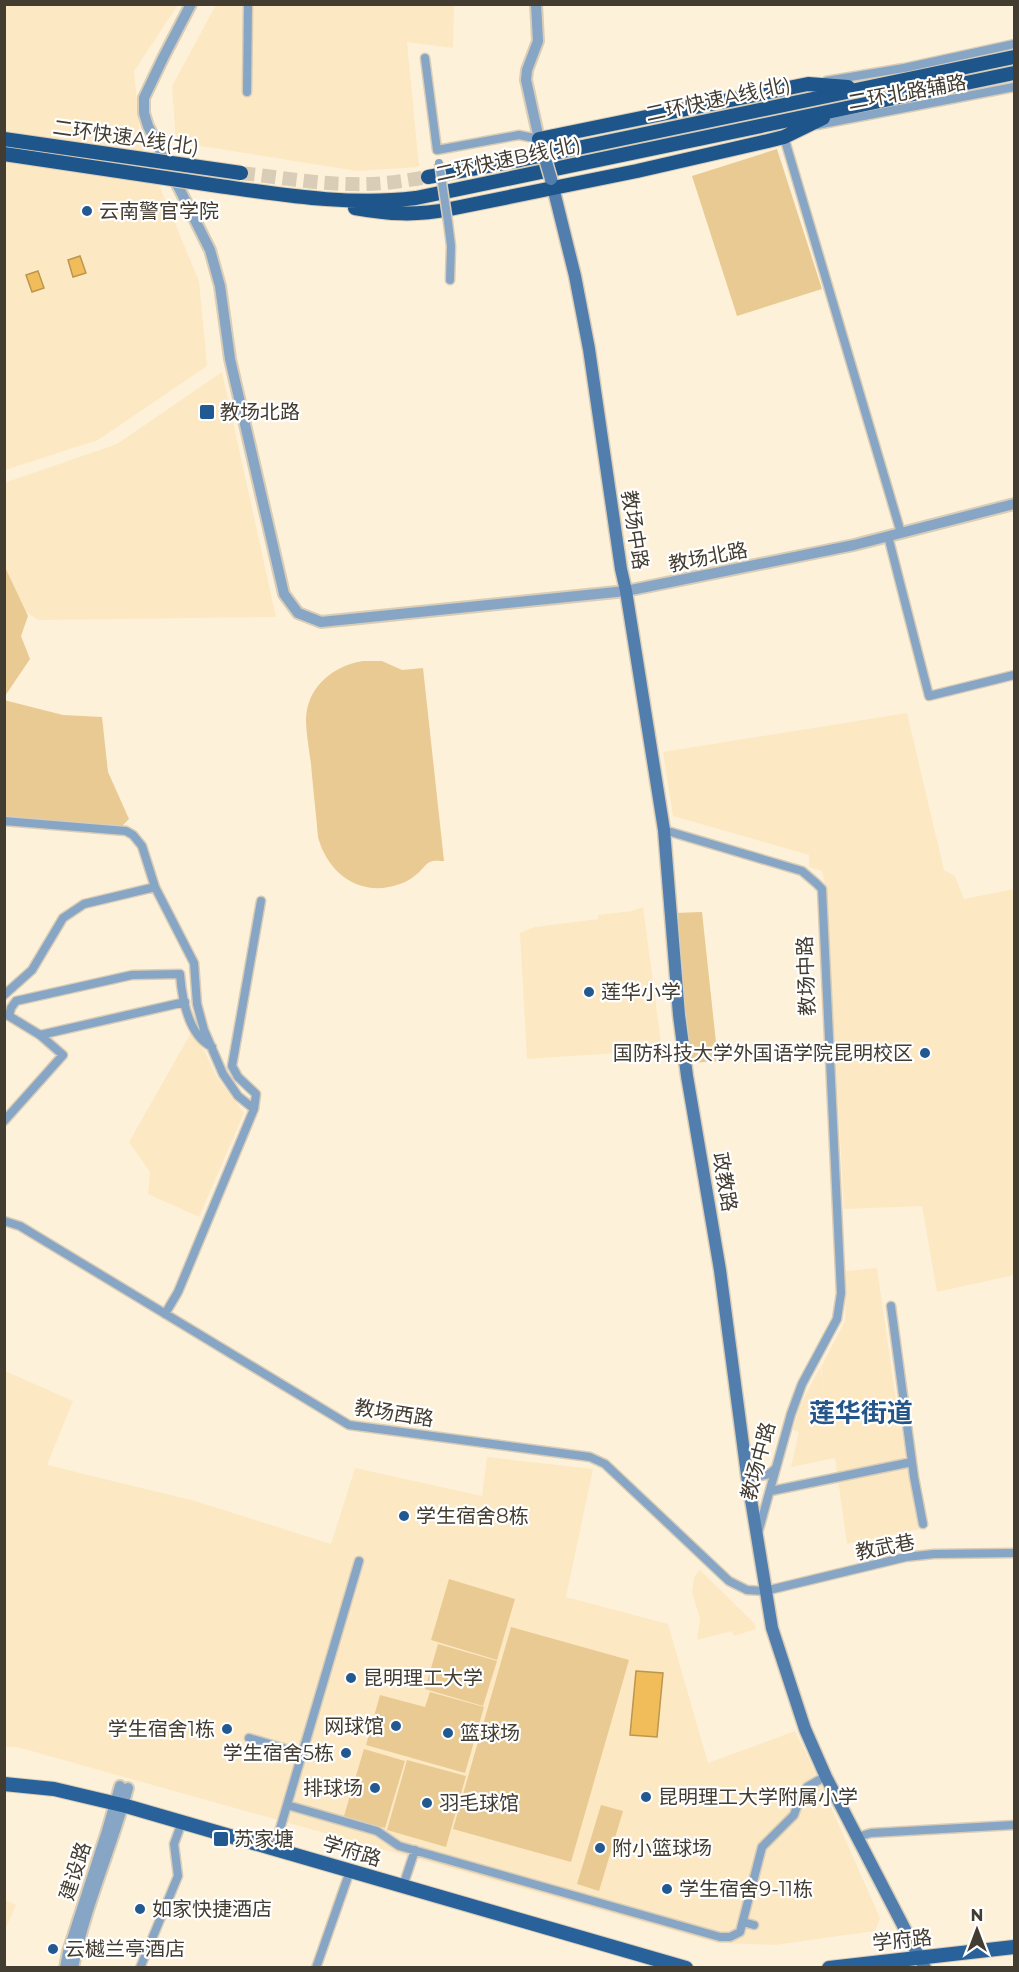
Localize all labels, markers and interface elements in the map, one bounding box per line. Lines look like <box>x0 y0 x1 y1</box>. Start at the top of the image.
street label: 二环北路辅路 <box>846 70 968 114</box>
street label: 二环快速A线(北) <box>643 72 793 126</box>
street label: 二环快速A线(北) <box>51 115 201 159</box>
street label: 二环快速B线(北) <box>433 132 583 186</box>
place label: 云南警官学院 <box>99 199 219 223</box>
marker: 云南警官学院 <box>80 204 94 218</box>
place label: 教场北路 <box>220 400 300 424</box>
marker: 教场北路 <box>198 403 216 421</box>
street label: 教场中路 <box>617 489 653 571</box>
street label: 教场北路 <box>666 538 750 576</box>
street label: 教场中路 <box>793 936 819 1016</box>
place label: 莲华小学 <box>601 980 681 1004</box>
marker: 莲华小学 <box>582 985 596 999</box>
place label: 国防科技大学外国语学院昆明校区 <box>613 1041 913 1065</box>
marker: 国防科技大学外国语学院昆明校区 <box>918 1046 932 1060</box>
street label: 政教路 <box>708 1150 742 1214</box>
street label: 教场西路 <box>353 1395 435 1431</box>
district label: 莲华街道 <box>809 1397 913 1429</box>
street label: 教场中路 <box>736 1419 780 1503</box>
place label: 学生宿舍8栋 <box>416 1504 529 1528</box>
marker: 学生宿舍8栋 <box>397 1509 411 1523</box>
street label: 教武巷 <box>853 1529 917 1565</box>
place label: 昆明理工大学 <box>363 1666 483 1690</box>
marker: 昆明理工大学 <box>344 1671 358 1685</box>
place label: 网球馆 <box>324 1714 384 1738</box>
place label: 学生宿舍1栋 <box>108 1717 215 1741</box>
marker: 网球馆 <box>389 1719 403 1733</box>
place label: 篮球场 <box>460 1721 520 1745</box>
marker: 学生宿舍1栋 <box>220 1722 234 1736</box>
marker: 篮球场 <box>441 1726 455 1740</box>
place label: 学生宿舍5栋 <box>223 1741 334 1765</box>
marker: 学生宿舍5栋 <box>339 1746 353 1760</box>
place label: 排球场 <box>303 1776 363 1800</box>
marker: 排球场 <box>368 1781 382 1795</box>
place label: 昆明理工大学附属小学 <box>658 1785 858 1809</box>
marker: 昆明理工大学附属小学 <box>639 1790 653 1804</box>
place label: 羽毛球馆 <box>439 1791 519 1815</box>
marker: 羽毛球馆 <box>420 1796 434 1810</box>
place label: 苏家塘 <box>234 1827 294 1851</box>
marker: 苏家塘 <box>212 1830 230 1848</box>
street label: 学府路 <box>320 1831 384 1871</box>
place label: 附小篮球场 <box>612 1836 712 1860</box>
street label: 建设路 <box>54 1839 96 1903</box>
marker: 附小篮球场 <box>593 1841 607 1855</box>
place label: 学生宿舍9-11栋 <box>679 1877 813 1901</box>
marker: 学生宿舍9-11栋 <box>660 1882 674 1896</box>
place label: 如家快捷酒店 <box>152 1897 272 1921</box>
north arrow <box>947 1900 1007 1960</box>
marker: 如家快捷酒店 <box>133 1902 147 1916</box>
text: N <box>971 1906 983 1925</box>
street label: 学府路 <box>871 1925 933 1955</box>
place label: 云樾兰亭酒店 <box>65 1937 185 1961</box>
marker: 云樾兰亭酒店 <box>46 1942 60 1956</box>

